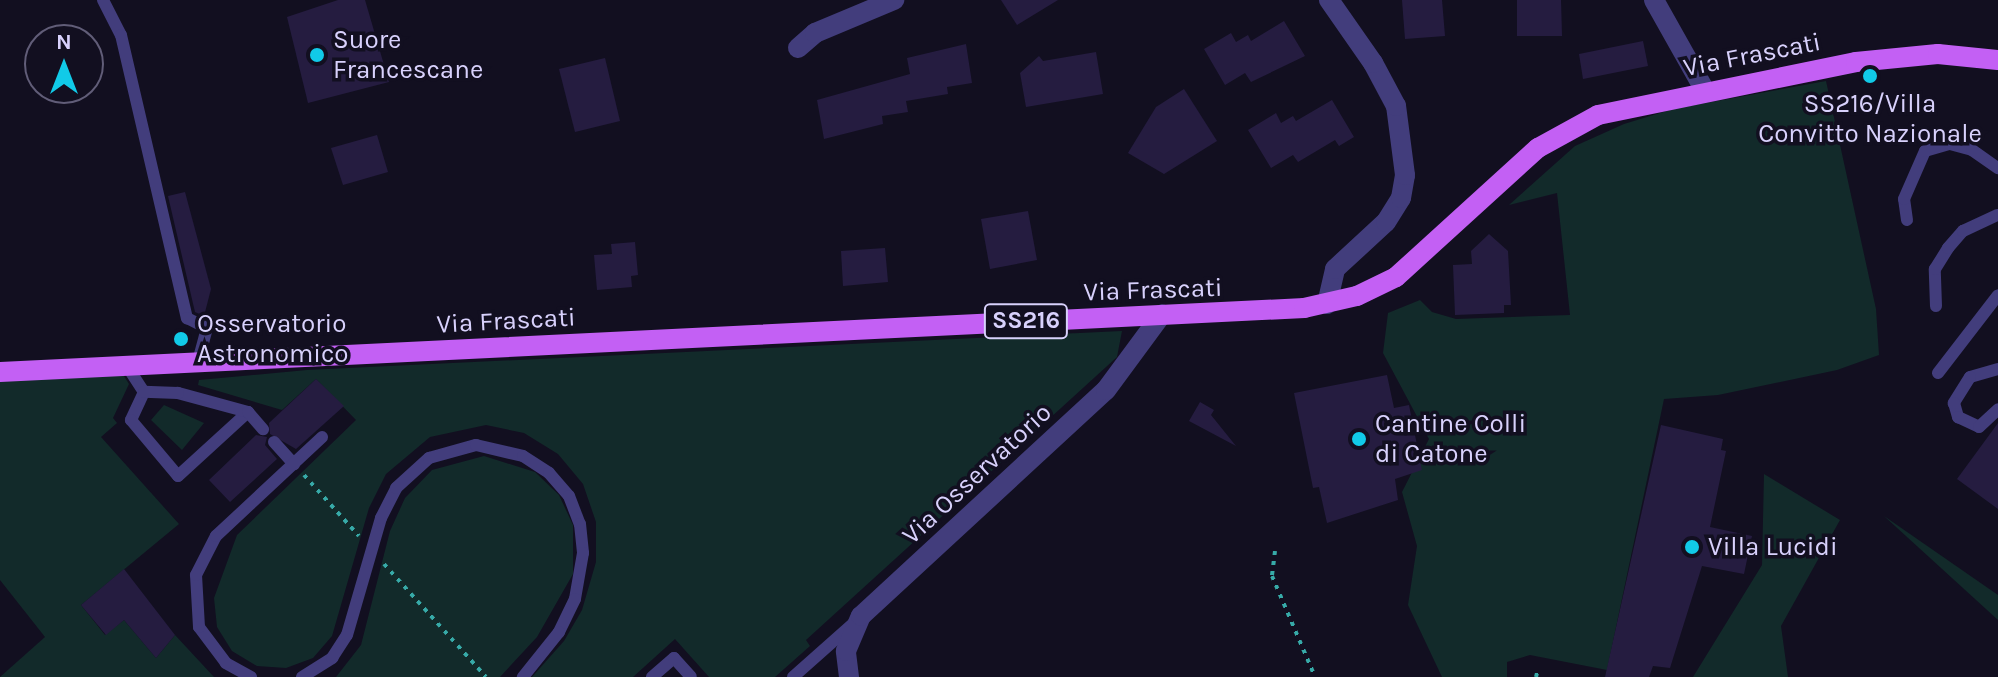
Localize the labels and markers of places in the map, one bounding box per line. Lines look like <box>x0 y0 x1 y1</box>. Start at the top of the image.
place label: Suore Francescane <box>333 24 483 86</box>
marker: Suore Francescane <box>308 46 326 64</box>
marker: SS216/Villa Convitto Nazionale <box>1861 67 1879 85</box>
place label: SS216/Villa Convitto Nazionale <box>1758 88 1982 150</box>
place label: Osservatorio Astronomico <box>197 308 349 370</box>
marker: Osservatorio Astronomico <box>172 330 190 348</box>
place label: Cantine Colli di Catone <box>1375 408 1526 470</box>
marker: Cantine Colli di Catone <box>1350 430 1368 448</box>
place label: Villa Lucidi <box>1708 531 1838 563</box>
marker: Villa Lucidi <box>1683 538 1701 556</box>

